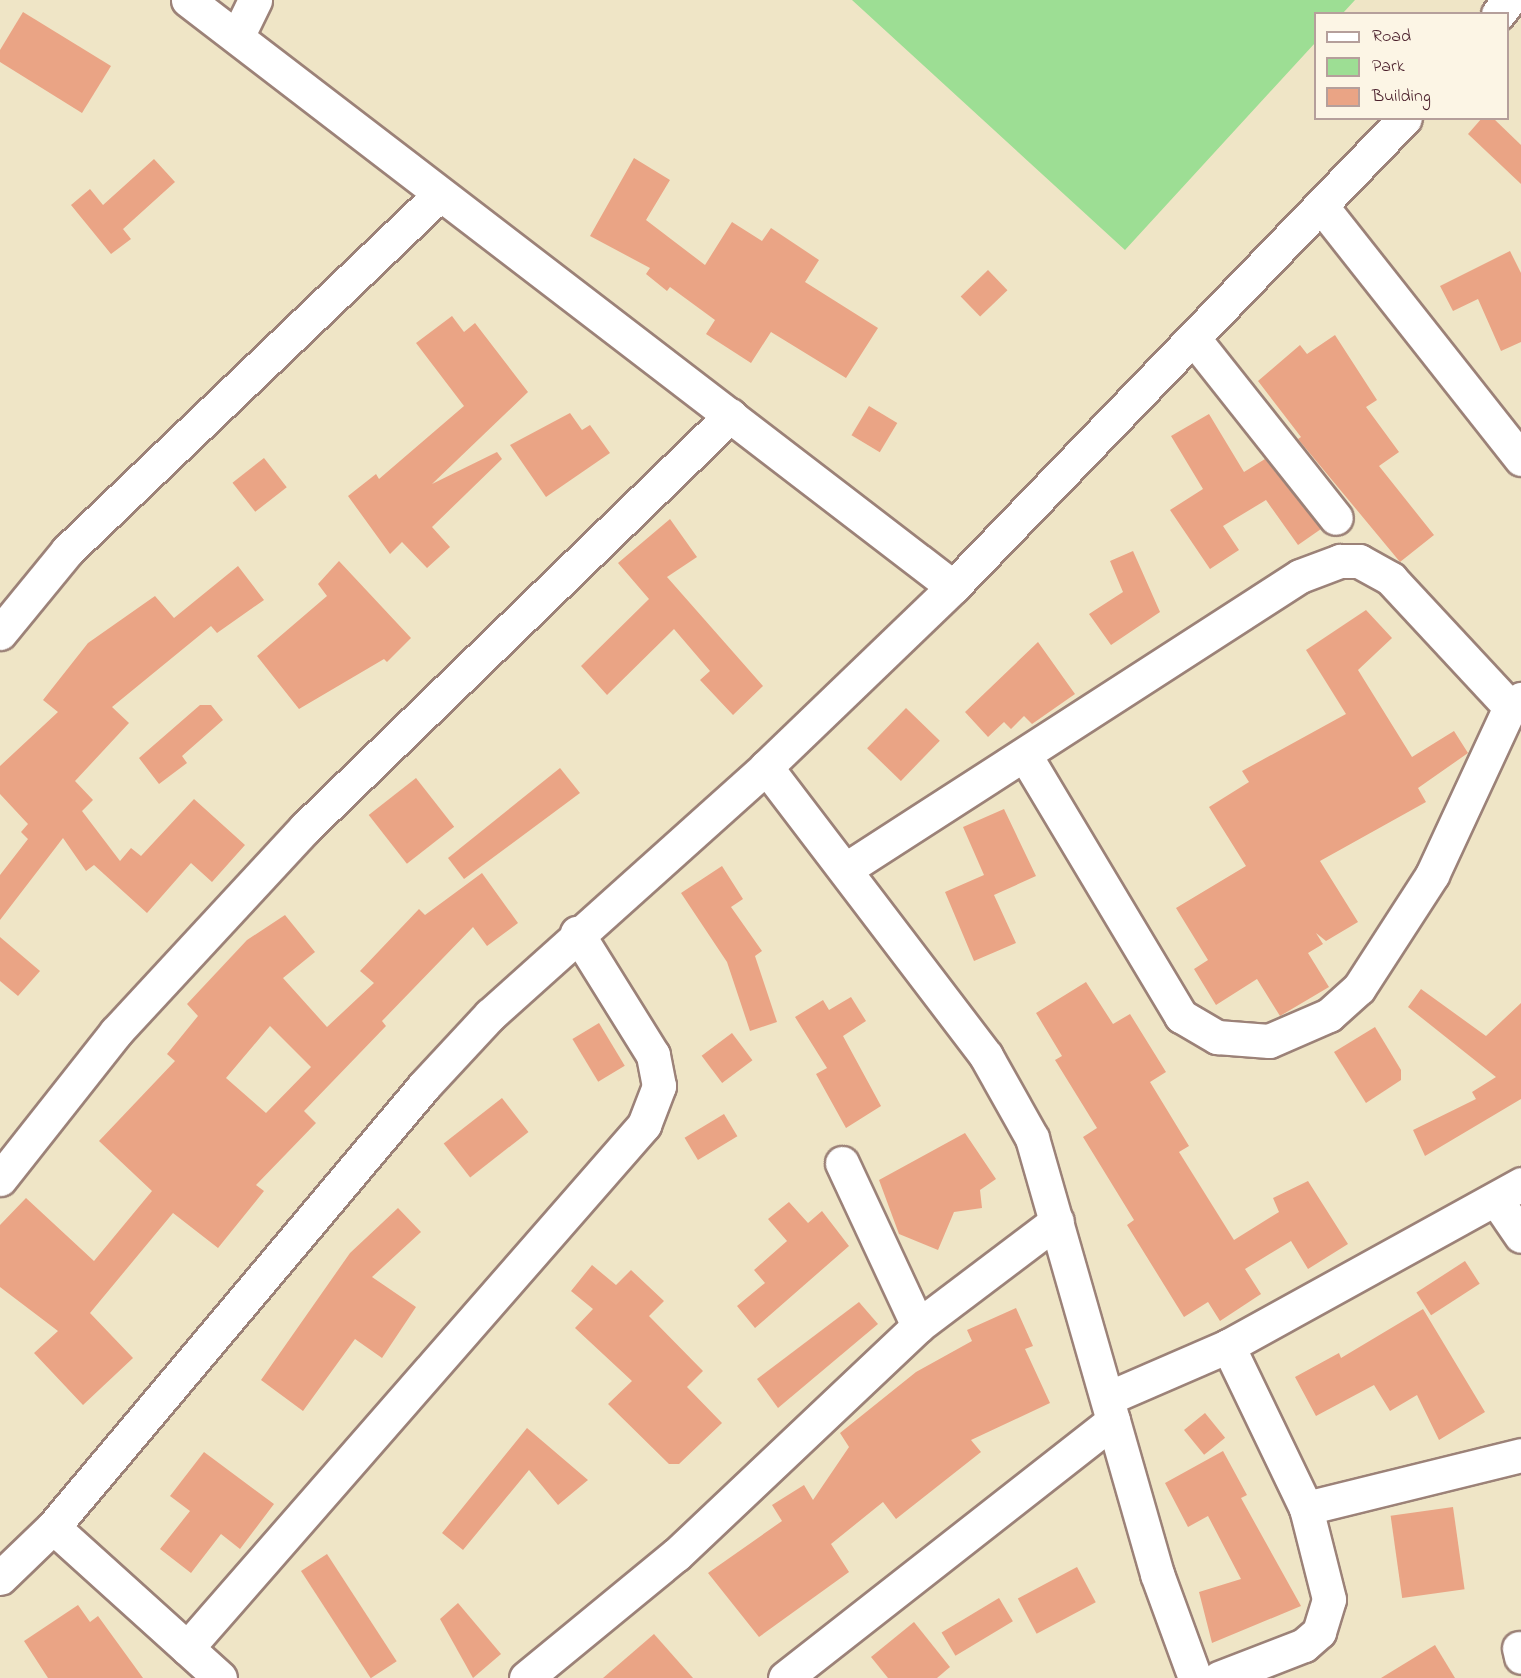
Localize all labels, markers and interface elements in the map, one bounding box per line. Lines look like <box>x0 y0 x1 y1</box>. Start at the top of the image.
legend <box>1314 12 1509 120</box>
text: Road <box>1372 24 1411 50</box>
text: Park <box>1372 54 1405 80</box>
text: Building <box>1372 84 1431 110</box>

